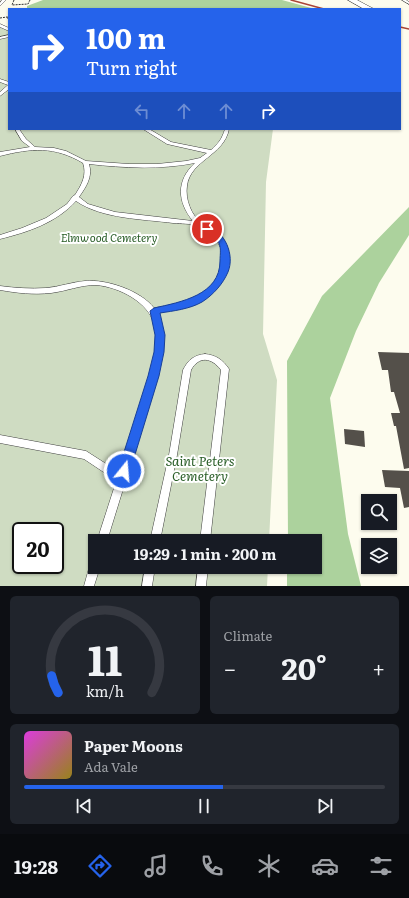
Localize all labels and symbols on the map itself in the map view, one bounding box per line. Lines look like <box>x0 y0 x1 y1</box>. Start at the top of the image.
pin <box>190 212 224 246</box>
park label: Elmwood Cemetery <box>61 229 157 245</box>
position arrow <box>103 450 145 492</box>
park label: Saint Peters Cemetery <box>166 451 235 485</box>
speed limit sign: 20 <box>12 522 64 574</box>

